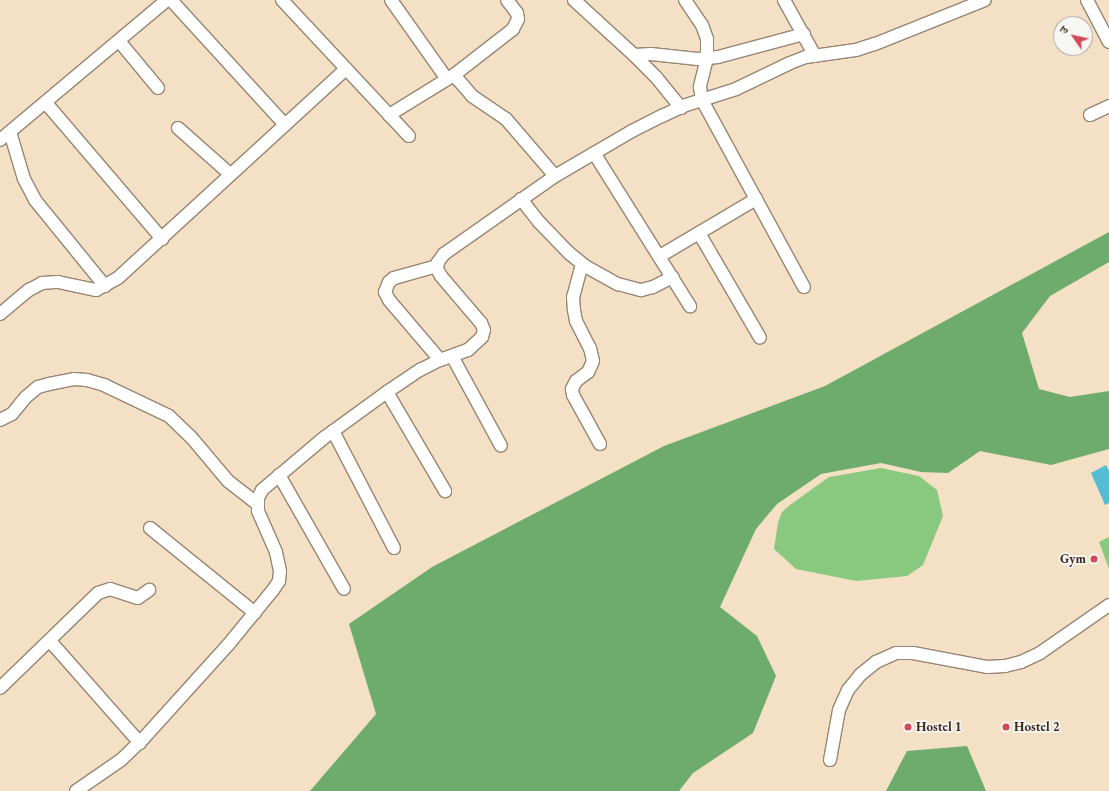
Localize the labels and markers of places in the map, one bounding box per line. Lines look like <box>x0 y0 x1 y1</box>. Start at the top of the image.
place label: Gym <box>1060 551 1086 567</box>
marker: Gym <box>1089 554 1099 564</box>
place label: Hostel 1 <box>916 719 962 735</box>
place label: Hostel 2 <box>1014 719 1060 735</box>
marker: Hostel 1 <box>903 722 913 732</box>
marker: Hostel 2 <box>1001 722 1011 732</box>

